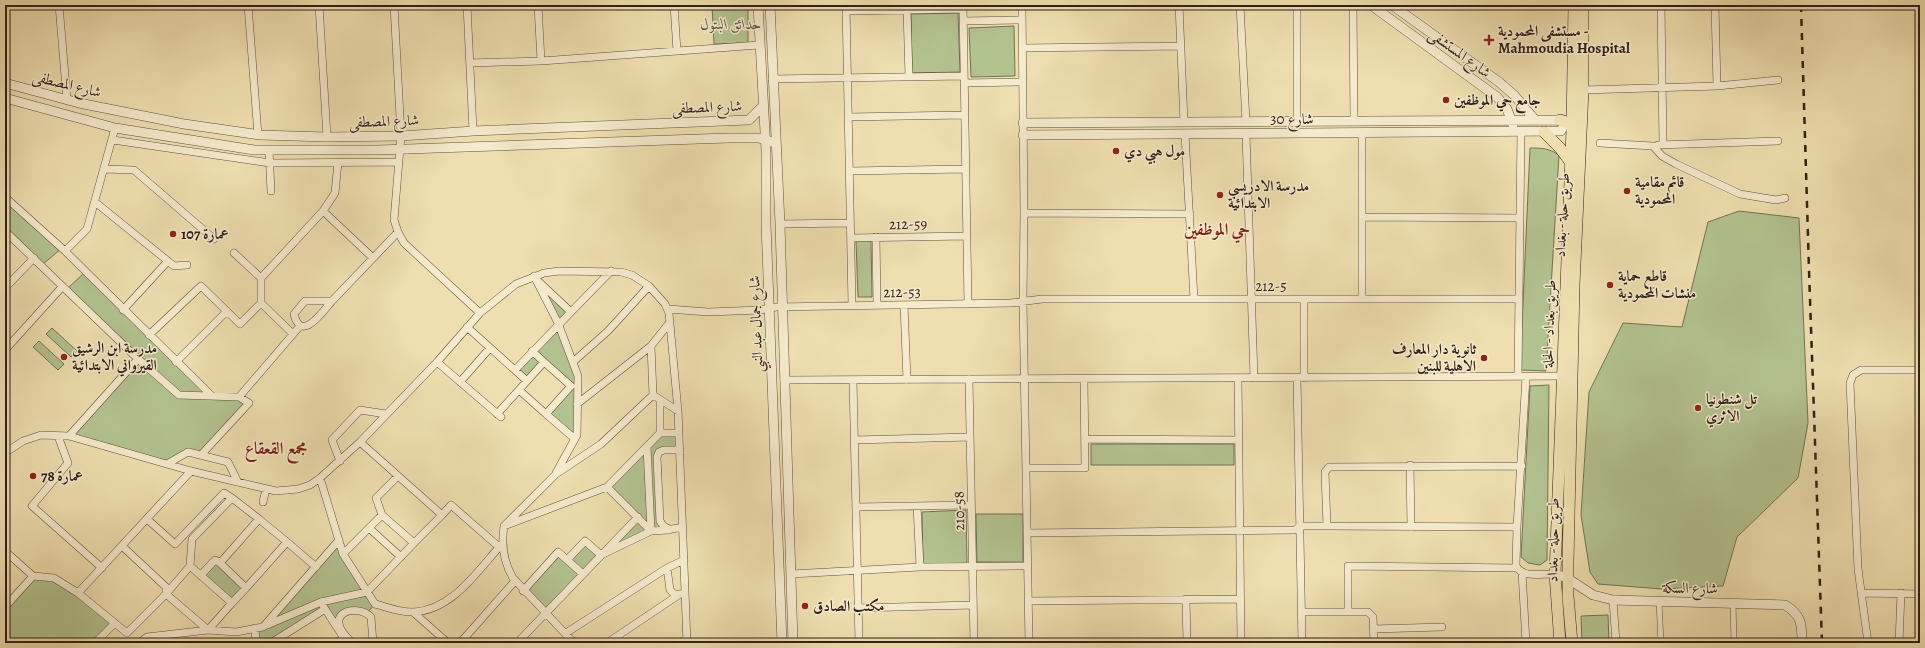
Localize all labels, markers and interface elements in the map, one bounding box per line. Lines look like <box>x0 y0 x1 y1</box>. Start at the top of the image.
park label: حدائق البتول <box>700 14 762 34</box>
place label: مستشفى المحمودية - Mahmoudia Hospital <box>1498 21 1630 58</box>
street label: شارع المستشفى <box>1423 24 1495 85</box>
marker: مستشفى المحمودية - Mahmoudia Hospital <box>1483 34 1495 46</box>
street label: شارع المصطفى <box>30 66 103 105</box>
place label: جامع حي الموظفين <box>1454 90 1541 114</box>
marker: جامع حي الموظفين <box>1441 95 1451 105</box>
street label: شارع المصطفى <box>672 96 743 121</box>
street label: شارع 30 <box>1270 109 1314 132</box>
street label: شارع المصطفى <box>349 110 420 135</box>
place label: مول هبي دي <box>1124 141 1185 165</box>
marker: مول هبي دي <box>1111 146 1121 156</box>
street label: طريق حلة - بغداد <box>1550 172 1574 258</box>
place label: قائم مقامية المحمودية <box>1635 172 1685 209</box>
place label: مدرسة الادريسي الابتدائية <box>1228 176 1309 213</box>
marker: قائم مقامية المحمودية <box>1622 186 1632 196</box>
marker: مدرسة الادريسي الابتدائية <box>1215 190 1225 200</box>
street label: 212-59 <box>889 214 928 234</box>
district label: حي الموظفين <box>1184 218 1250 244</box>
place label: عمارة 107 <box>181 224 228 244</box>
marker: عمارة 107 <box>168 229 178 239</box>
place label: قاطع حماية منشات المحمودية <box>1618 266 1696 303</box>
street label: شارع جمال عبد النبي <box>744 275 772 373</box>
street label: 212-5 <box>1255 276 1287 296</box>
street label: طريق بغداد - الحلة <box>1537 279 1561 370</box>
marker: قاطع حماية منشات المحمودية <box>1605 280 1615 290</box>
street label: 212-53 <box>883 282 921 302</box>
place label: مدرسة ابن الرشيق القيرواني الابتدائية <box>72 338 157 377</box>
place label: ثانوية دار المعارف الاهلية للبنين <box>1392 339 1477 376</box>
marker: مدرسة ابن الرشيق القيرواني الابتدائية <box>59 352 69 362</box>
marker: ثانوية دار المعارف الاهلية للبنين <box>1479 353 1489 363</box>
place label: تل شنطونيا الاثري <box>1706 389 1758 428</box>
marker: تل شنطونيا الاثري <box>1693 403 1703 413</box>
district label: مجمع القعقاع <box>245 437 308 464</box>
place label: عمارة 78 <box>41 466 83 486</box>
marker: عمارة 78 <box>28 471 38 481</box>
street label: 210-58 <box>949 491 969 531</box>
street label: طريق حلة - بغداد <box>1542 497 1564 583</box>
street label: شارع السكة <box>1661 578 1718 601</box>
place label: مكتب الصادق <box>813 596 885 616</box>
marker: مكتب الصادق <box>800 601 810 611</box>

